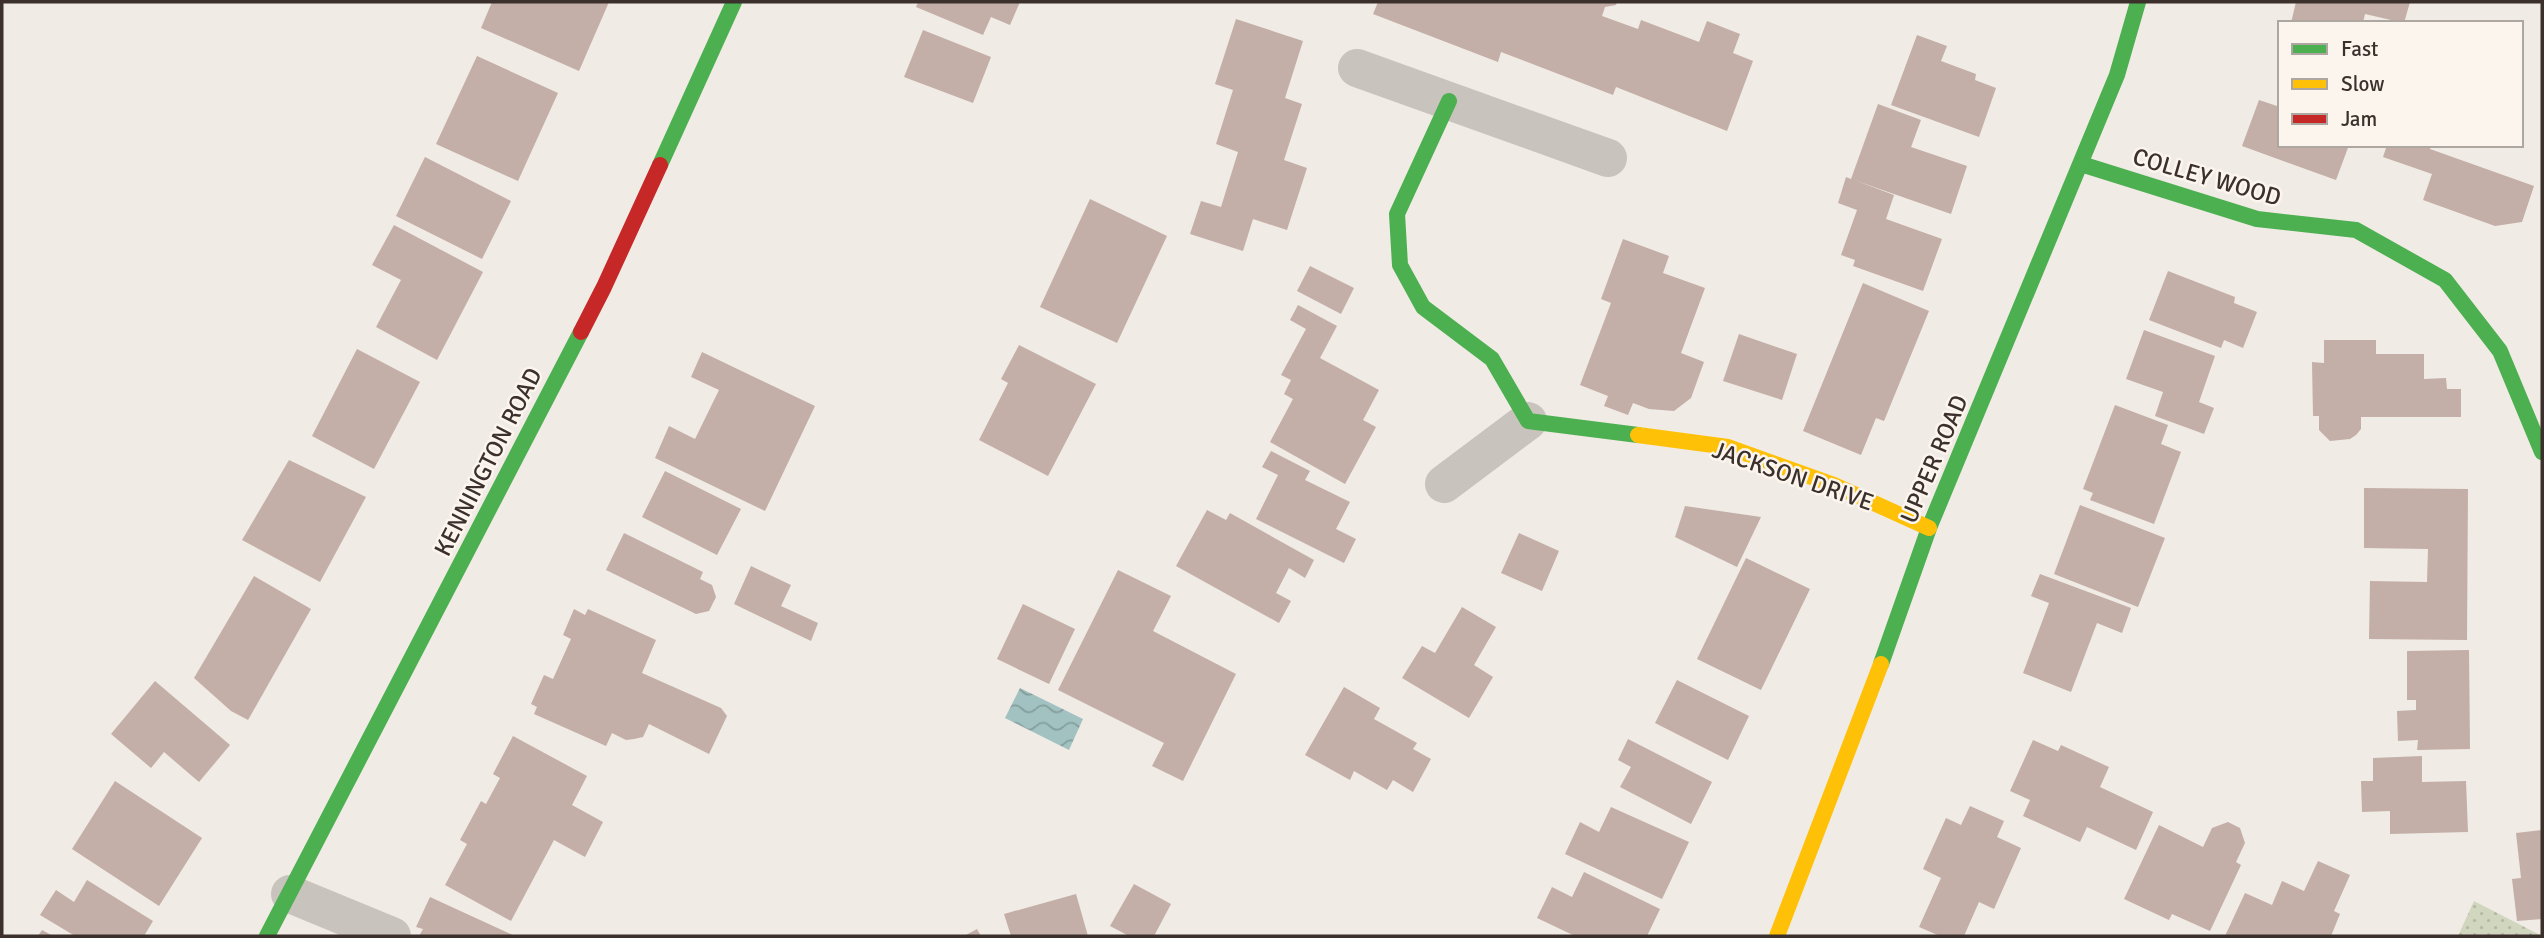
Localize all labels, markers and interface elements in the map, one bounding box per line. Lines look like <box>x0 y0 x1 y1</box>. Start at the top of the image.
legend <box>2278 21 2523 147</box>
text: Fast <box>2341 36 2378 62</box>
text: Slow <box>2341 71 2385 97</box>
text: Jam <box>2341 106 2377 132</box>
street label: COLLEY WOOD <box>2129 141 2285 213</box>
street label: KENNINGTON ROAD <box>428 363 548 561</box>
street label: UPPER ROAD <box>1894 390 1974 528</box>
street label: JACKSON DRIVE <box>1708 434 1878 518</box>

